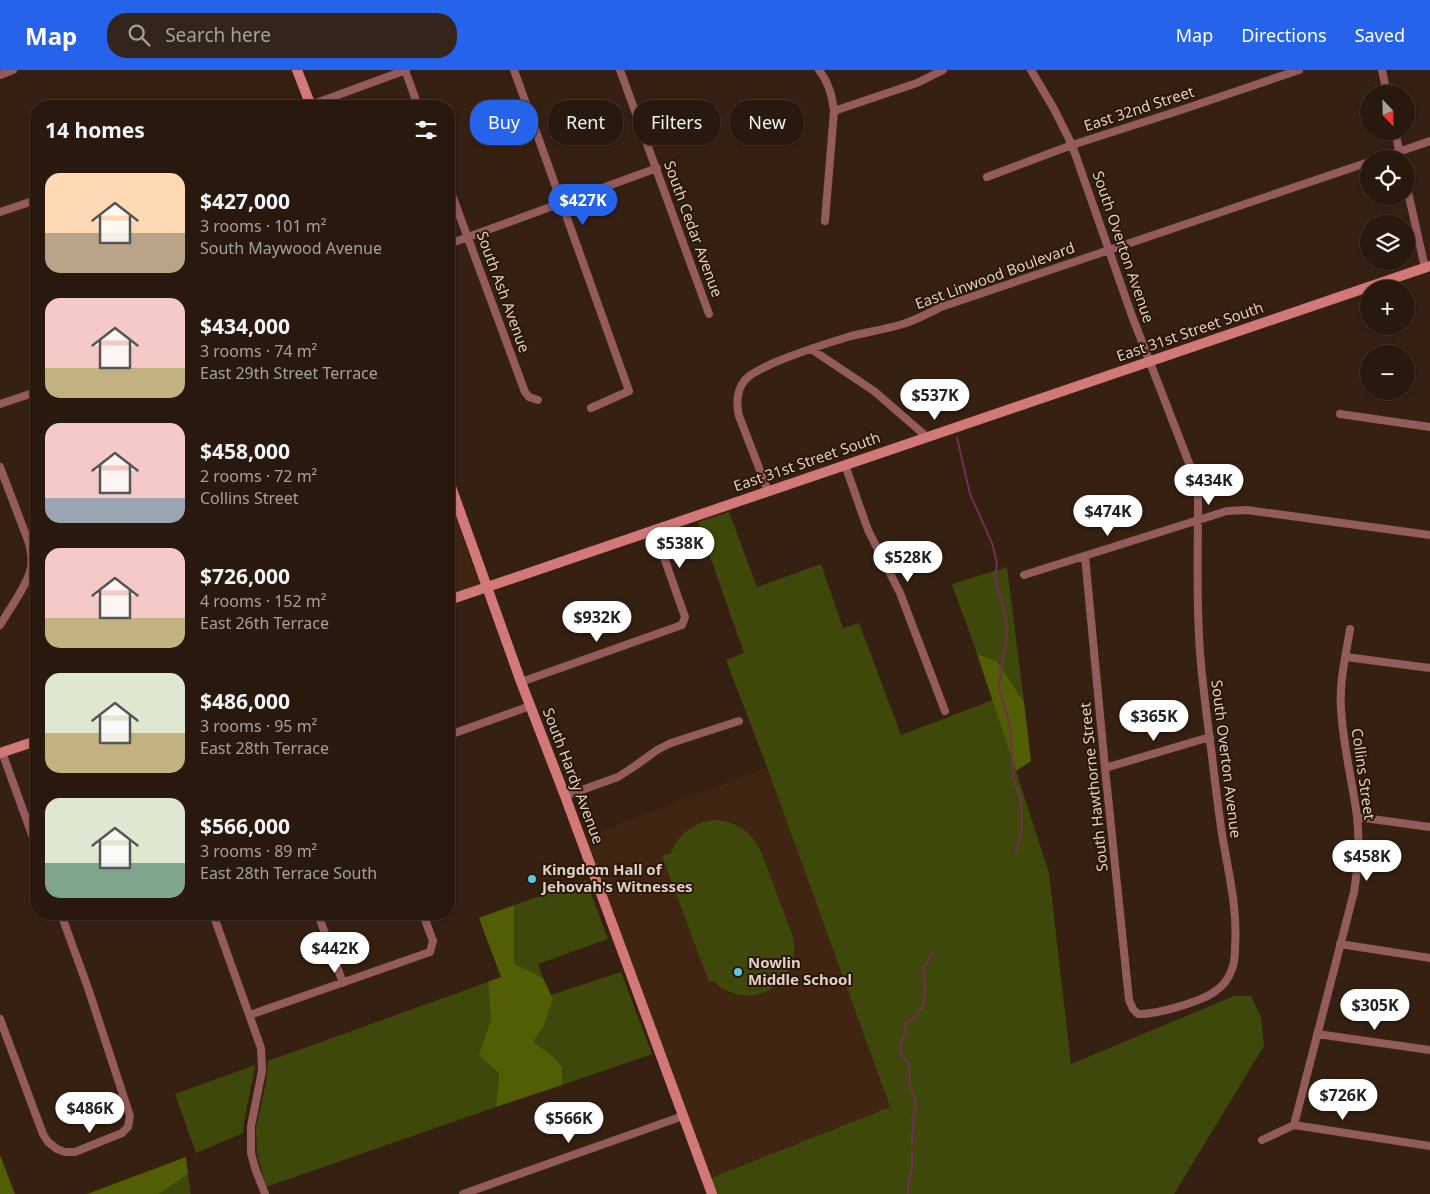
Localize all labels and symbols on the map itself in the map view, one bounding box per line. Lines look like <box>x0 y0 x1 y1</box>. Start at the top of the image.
street label: East 32nd Street <box>1081 81 1197 135</box>
north arrow <box>1360 85 1415 140</box>
street label: South Cedar Avenue <box>660 158 728 300</box>
street label: South Overton Avenue <box>1089 168 1159 325</box>
pin: $427K <box>548 184 618 226</box>
street label: South Ash Avenue <box>473 228 535 355</box>
street label: East Linwood Boulevard <box>912 237 1077 313</box>
street label: East 31st Street South <box>1114 297 1266 366</box>
pin: $537K <box>900 378 970 421</box>
street label: East 31st Street South <box>731 427 883 496</box>
pin: $434K <box>1174 464 1244 506</box>
pin: $474K <box>1073 494 1143 537</box>
pin: $538K <box>645 526 715 569</box>
pin: $528K <box>873 540 943 583</box>
pin: $932K <box>562 600 632 643</box>
street label: South Overton Avenue <box>1207 679 1247 839</box>
pin: $365K <box>1119 700 1189 742</box>
street label: South Hawthorne Street <box>1074 701 1112 873</box>
street label: South Hardy Avenue <box>539 705 609 846</box>
street label: Collins Street <box>1348 727 1380 822</box>
pin: $458K <box>1332 840 1402 882</box>
place label: Kingdom Hall of Jehovah's Witnesses <box>540 859 693 896</box>
marker: Kingdom Hall of Jehovah's Witnesses <box>526 873 538 885</box>
pin: $442K <box>300 932 370 974</box>
place label: Nowlin Middle School <box>748 952 852 989</box>
marker: Nowlin Middle School <box>732 966 744 978</box>
pin: $305K <box>1340 988 1410 1031</box>
pin: $726K <box>1308 1078 1378 1121</box>
pin: $486K <box>55 1092 125 1134</box>
pin: $566K <box>534 1102 604 1144</box>

